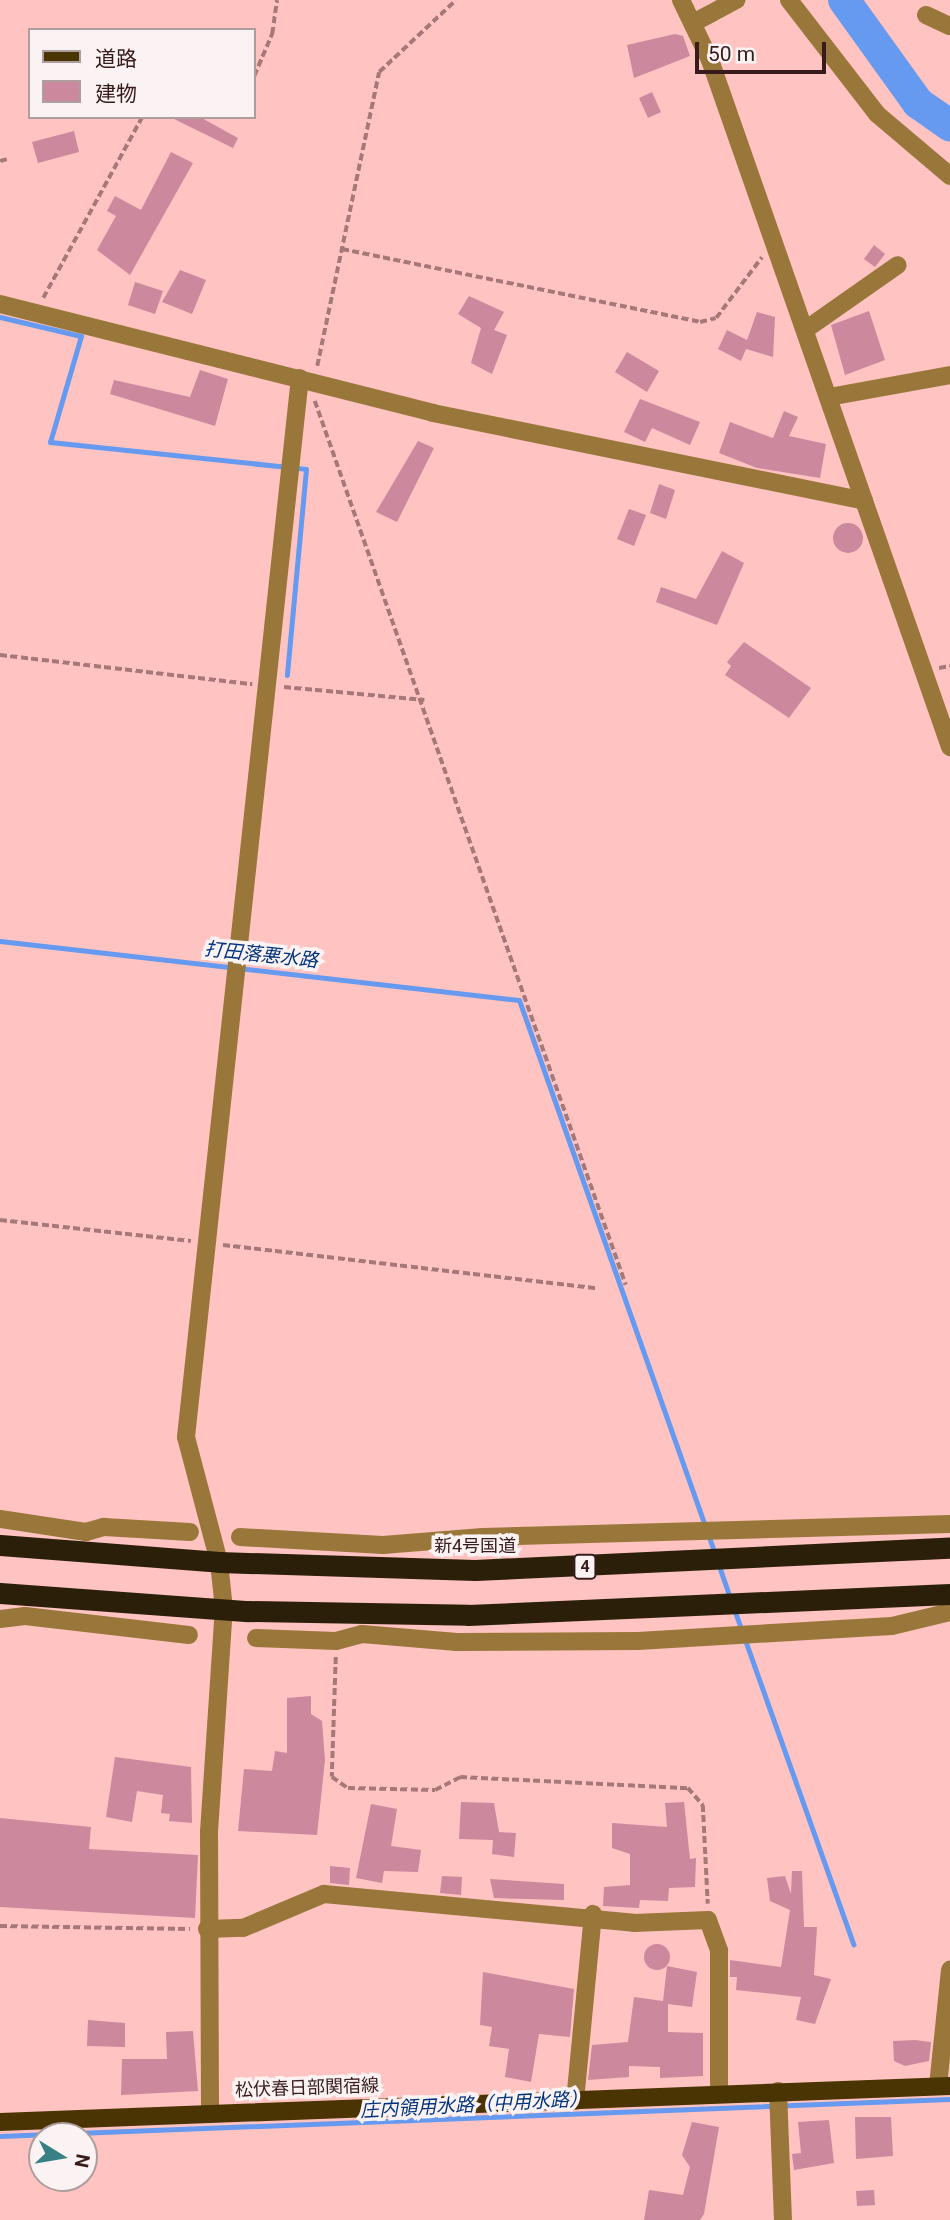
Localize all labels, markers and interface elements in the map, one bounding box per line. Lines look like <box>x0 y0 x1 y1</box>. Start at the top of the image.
legend <box>28 28 256 119</box>
scale bar <box>698 28 829 72</box>
text: 50 m <box>708 42 755 66</box>
text: 道路 <box>95 47 137 71</box>
text: 建物 <box>95 82 137 106</box>
water label: 打田落悪水路 <box>203 938 319 972</box>
street label: 新4号国道 <box>434 1535 516 1557</box>
road number: 4 <box>573 1554 597 1580</box>
street label: 松伏春日部関宿線 <box>235 2075 379 2101</box>
water label: 庄内領用水路（中用水路） <box>360 2088 588 2122</box>
north arrow <box>28 2122 98 2192</box>
text: N <box>70 2152 95 2169</box>

